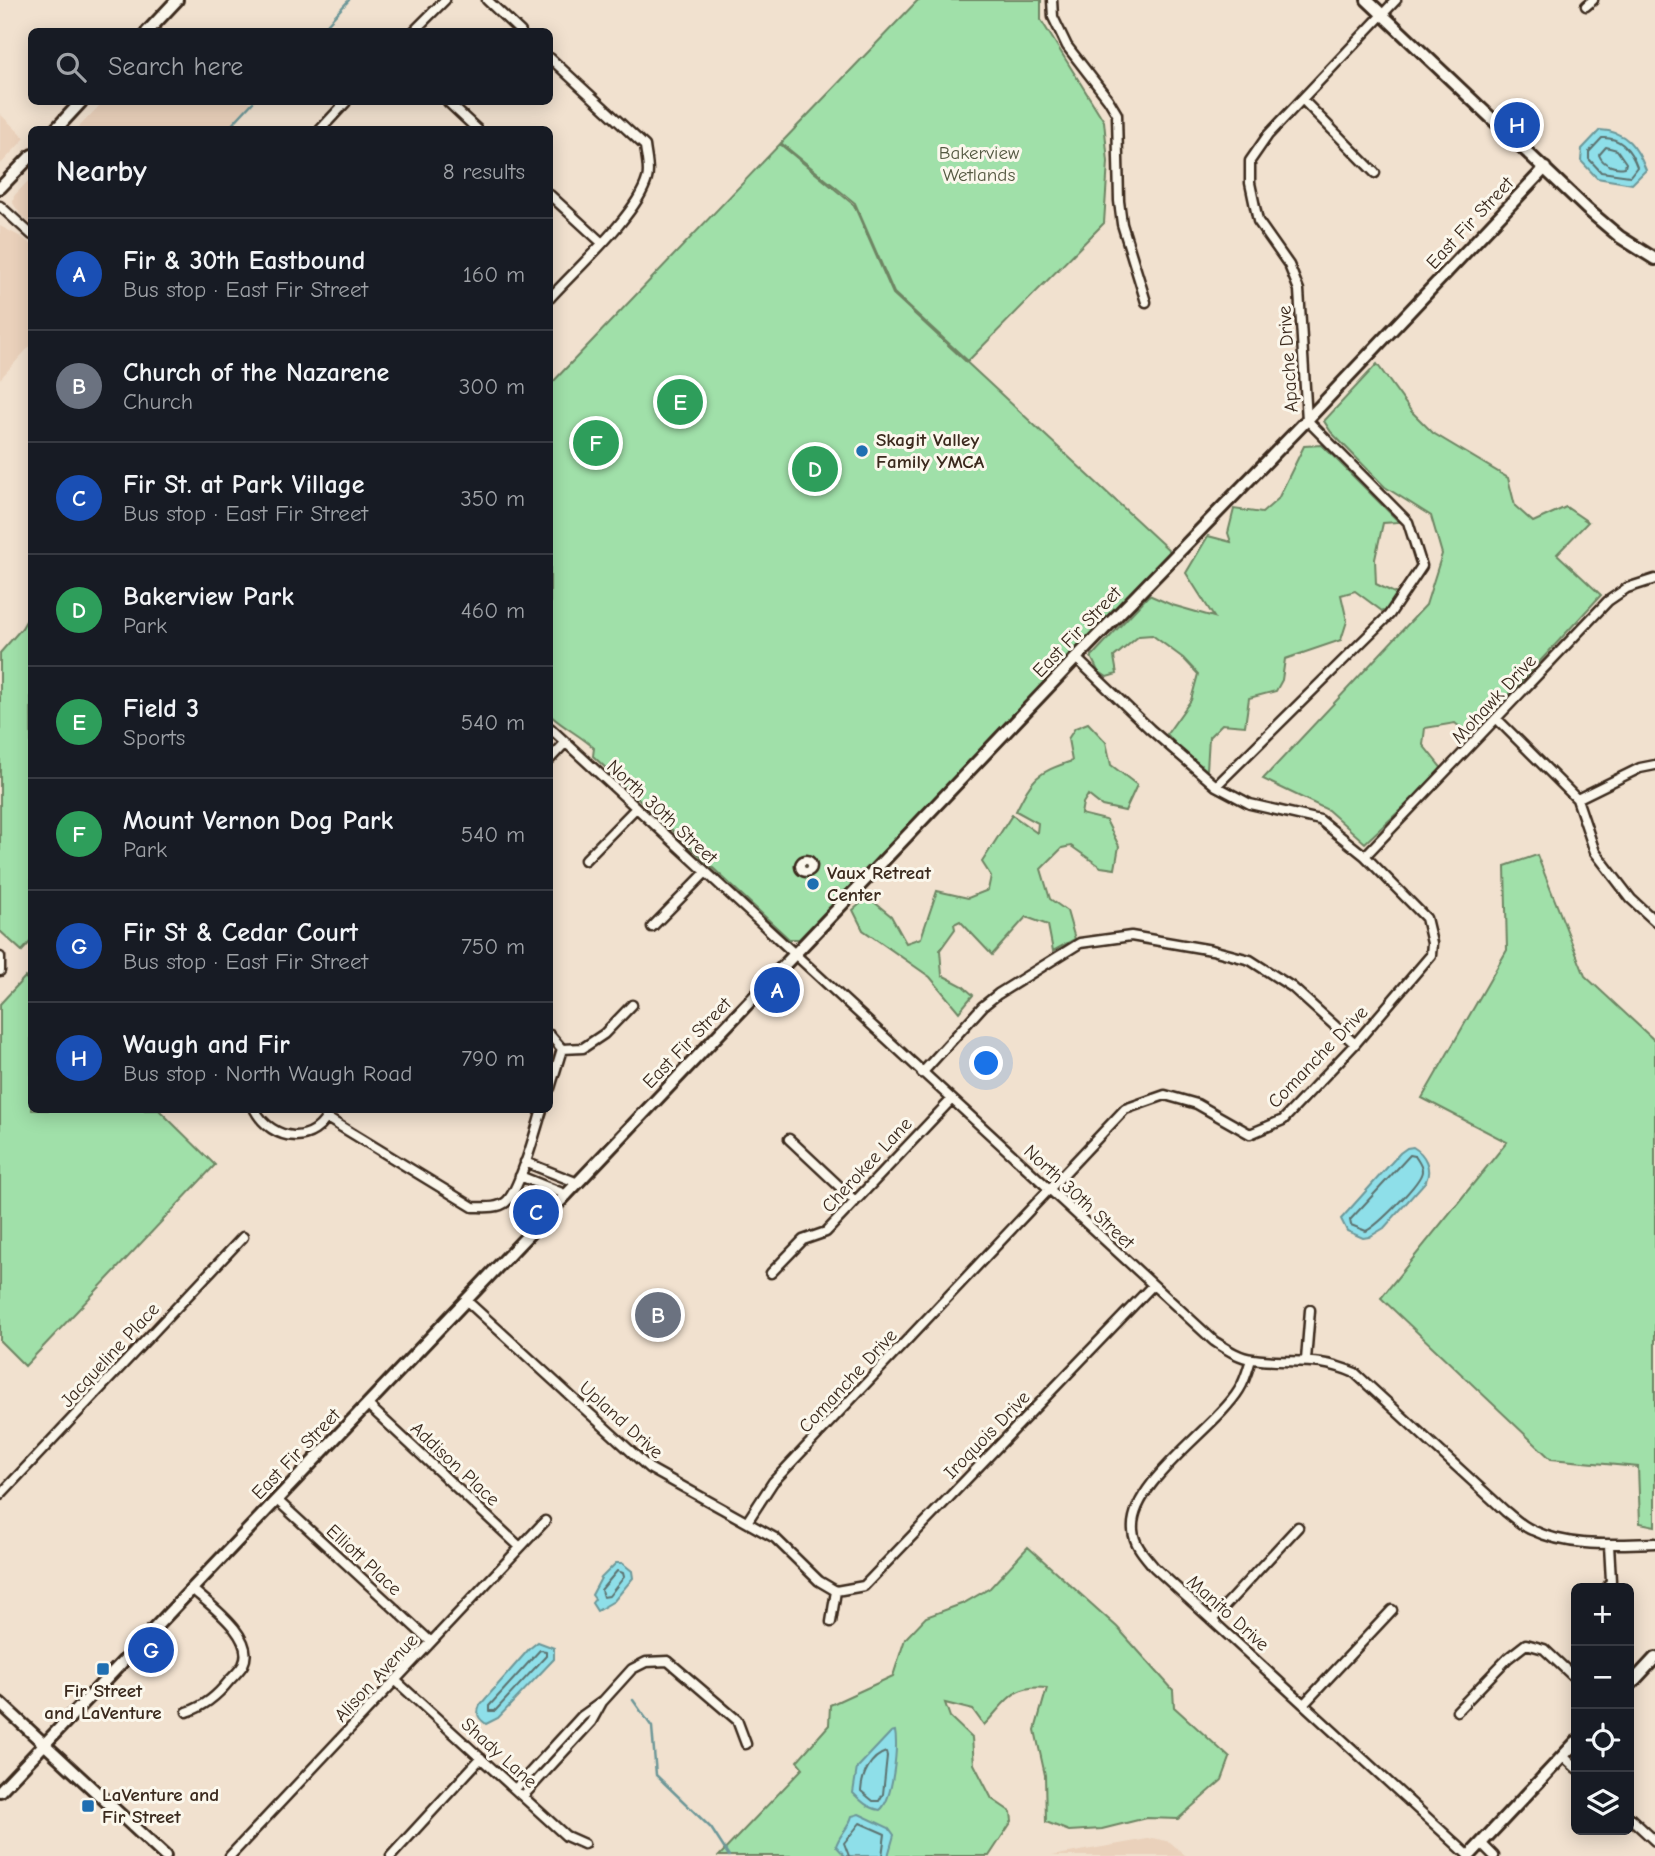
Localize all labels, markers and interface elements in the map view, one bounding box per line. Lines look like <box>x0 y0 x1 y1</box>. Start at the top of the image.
search box <box>28 28 553 105</box>
icon: search <box>52 48 90 86</box>
text: Search here <box>108 52 243 82</box>
pin: H <box>1494 99 1540 151</box>
park label: Bakerview Wetlands <box>939 142 1020 186</box>
text: Nearby <box>56 154 147 189</box>
text: 8 results <box>443 158 525 185</box>
street label: East Fir Street <box>1422 172 1519 274</box>
text: Fir & 30th Eastbound <box>123 246 365 276</box>
text: A <box>73 261 85 288</box>
text: 160 m <box>463 261 525 288</box>
text: Bus stop · East Fir Street <box>123 276 368 303</box>
street label: Apache Drive <box>1273 305 1303 413</box>
text: Church of the Nazarene <box>123 358 389 388</box>
text: B <box>72 373 86 400</box>
text: 300 m <box>459 373 525 400</box>
pin: E <box>657 376 703 428</box>
text: Church <box>123 388 193 415</box>
pin: F <box>573 417 619 469</box>
place label: Skagit Valley Family YMCA <box>876 429 985 473</box>
pin: D <box>792 443 838 495</box>
marker: Skagit Valley Family YMCA <box>854 443 870 459</box>
text: Fir St. at Park Village <box>123 470 365 500</box>
text: C <box>72 485 86 512</box>
text: 350 m <box>460 485 525 512</box>
text: Bus stop · East Fir Street <box>123 500 368 527</box>
text: Bakerview Park <box>123 582 294 612</box>
street label: East Fir Street <box>1028 582 1126 682</box>
text: D <box>72 597 86 624</box>
text: 460 m <box>461 597 525 624</box>
text: Park <box>123 612 167 639</box>
street label: Mohawk Drive <box>1447 650 1541 748</box>
text: Field 3 <box>123 694 199 724</box>
text: E <box>72 709 86 736</box>
text: 540 m <box>461 709 525 736</box>
text: Sports <box>123 724 185 751</box>
street label: North 30th Street <box>602 755 722 869</box>
text: Mount Vernon Dog Park <box>123 806 393 836</box>
text: F <box>72 821 86 848</box>
text: 540 m <box>461 821 525 848</box>
text: Park <box>123 836 167 863</box>
place label: Vaux Retreat Center <box>827 862 932 906</box>
marker: Vaux Retreat Center <box>805 876 821 892</box>
text: Fir St & Cedar Court <box>123 918 358 948</box>
text: G <box>71 933 87 960</box>
text: 750 m <box>461 933 525 960</box>
text: Bus stop · East Fir Street <box>123 948 368 975</box>
pin: A <box>754 964 800 1016</box>
street label: East Fir Street <box>638 993 736 1093</box>
street label: Comanche Drive <box>1264 1001 1372 1113</box>
text: Waugh and Fir <box>123 1030 290 1060</box>
text: H <box>71 1045 87 1072</box>
text: 790 m <box>461 1045 525 1072</box>
your location <box>969 1046 1003 1080</box>
text: Bus stop · North Waugh Road <box>123 1060 412 1087</box>
street label: Cherokee Lane <box>817 1113 917 1217</box>
street label: North 30th Street <box>1019 1140 1139 1254</box>
pin: C <box>513 1186 559 1238</box>
pin: B <box>635 1289 681 1341</box>
street label: Jacqueline Place <box>56 1298 164 1412</box>
street label: Comanche Drive <box>794 1325 902 1437</box>
street label: Upland Drive <box>575 1377 667 1463</box>
street label: Iroquois Drive <box>940 1386 1034 1484</box>
street label: East Fir Street <box>247 1404 345 1504</box>
street label: Addison Place <box>406 1417 504 1511</box>
street label: Elliott Place <box>322 1520 406 1600</box>
street label: Manito Drive <box>1182 1570 1274 1656</box>
map controls <box>1571 1583 1634 1835</box>
button: + <box>1571 1583 1634 1646</box>
pin: G <box>128 1624 174 1676</box>
street label: Alison Avenue <box>330 1629 422 1727</box>
button: − <box>1571 1646 1634 1709</box>
marker: Fir Street and LaVenture <box>95 1661 111 1677</box>
place label: Fir Street and LaVenture <box>44 1680 162 1724</box>
button: locate <box>1571 1709 1634 1772</box>
street label: Shady Lane <box>457 1713 541 1793</box>
button: layers <box>1571 1772 1634 1835</box>
place label: LaVenture and Fir Street <box>102 1784 219 1828</box>
marker: LaVenture and Fir Street <box>80 1798 96 1814</box>

